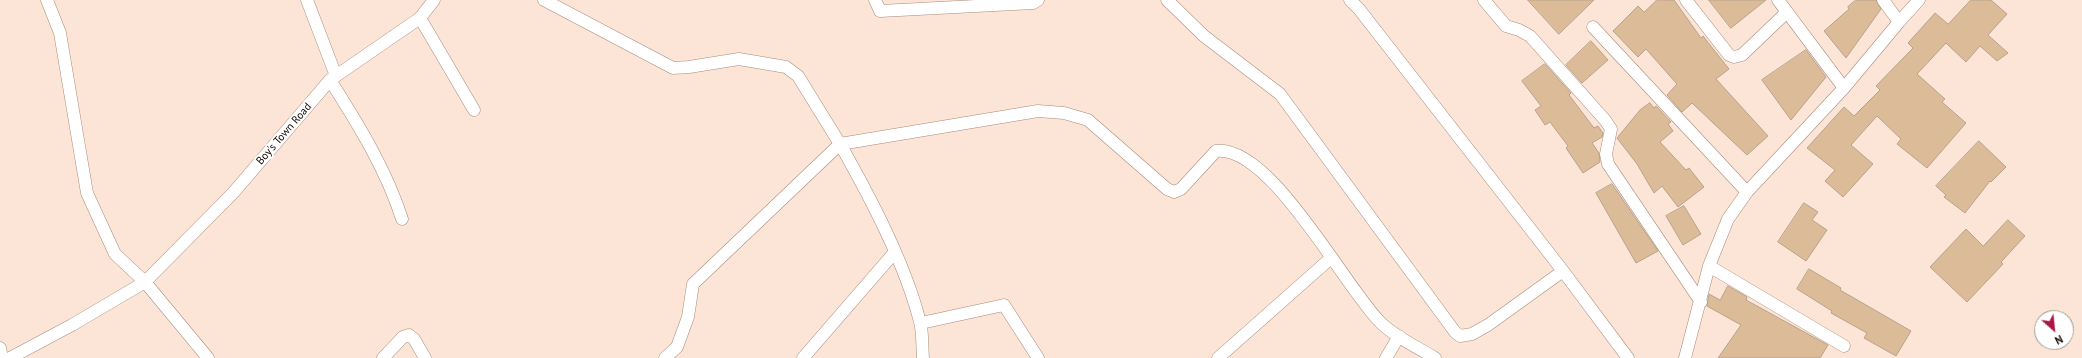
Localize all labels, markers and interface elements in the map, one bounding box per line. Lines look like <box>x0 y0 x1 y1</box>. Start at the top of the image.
street label: Boy's Town Road <box>254 100 314 168</box>
north arrow <box>2034 310 2074 350</box>
text: N <box>2053 332 2065 348</box>

